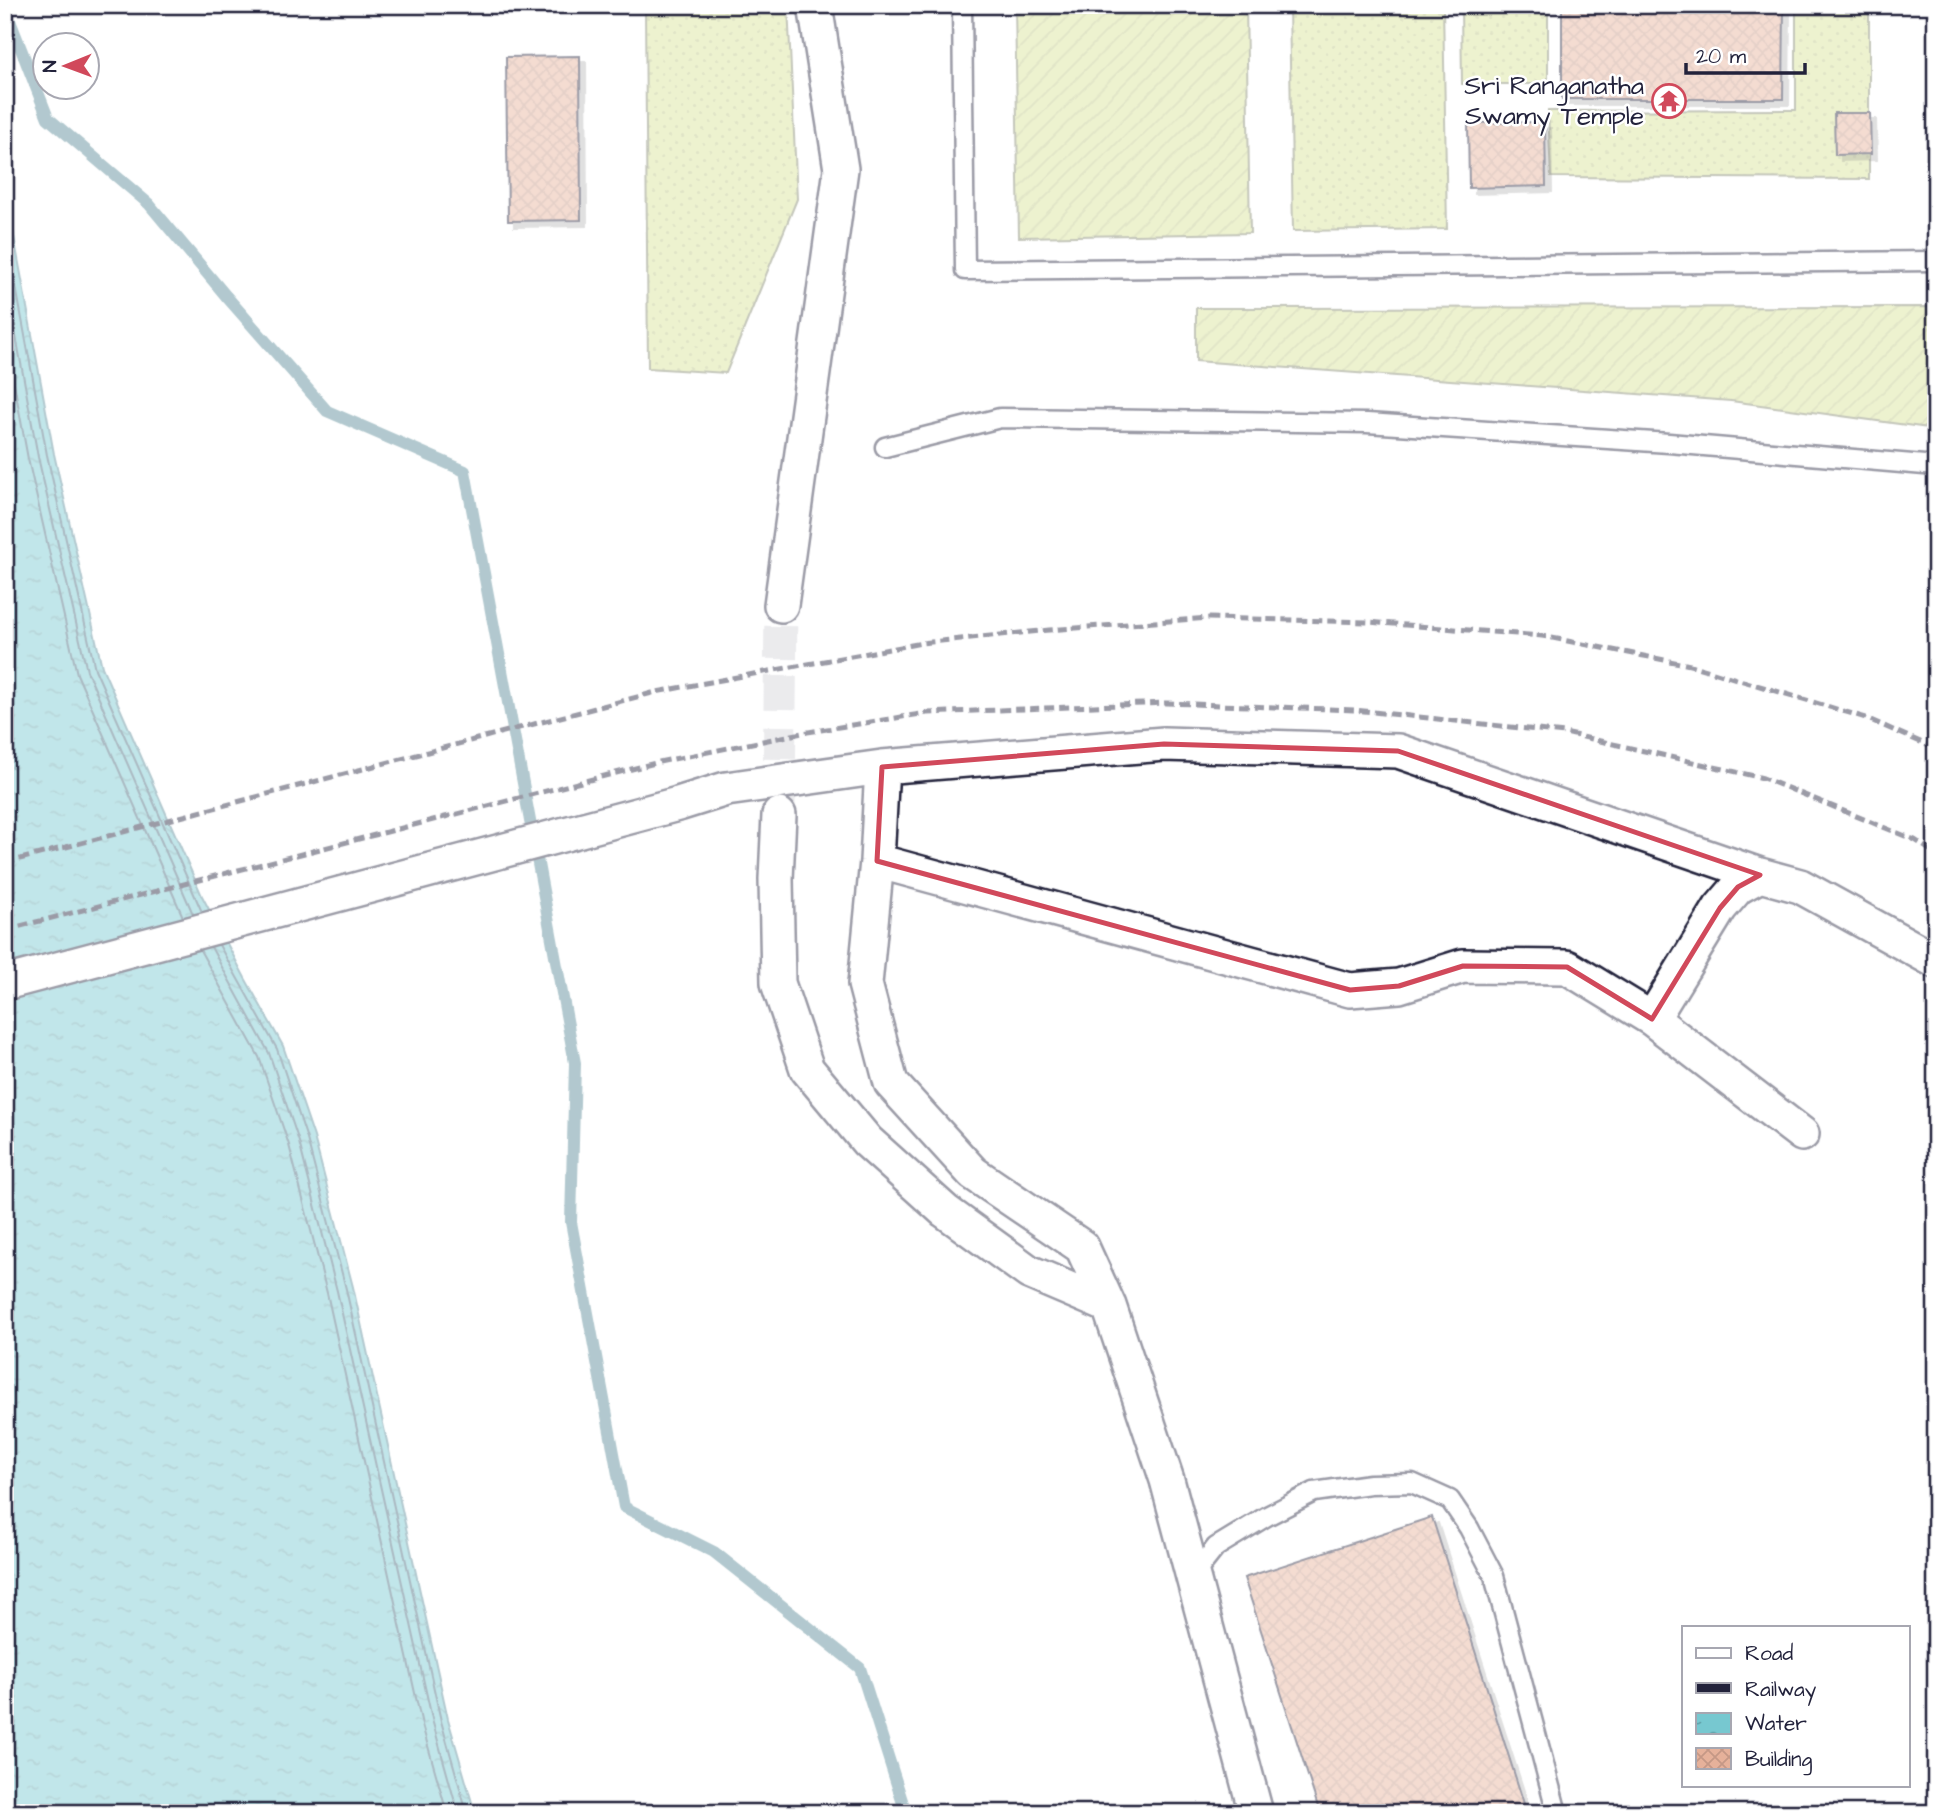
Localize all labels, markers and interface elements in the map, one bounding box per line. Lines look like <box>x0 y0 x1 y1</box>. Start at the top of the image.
north arrow <box>32 32 102 102</box>
scale bar <box>1686 32 1804 76</box>
text: 20 m <box>1696 42 1747 71</box>
text: N <box>37 60 64 72</box>
place label: Sri Ranganatha Swamy Temple <box>1464 68 1644 136</box>
temple icon: Sri Ranganatha Swamy Temple <box>1650 82 1688 120</box>
legend <box>1682 1626 1910 1786</box>
text: Road <box>1745 1639 1793 1668</box>
text: Railway <box>1745 1675 1817 1706</box>
text: Water <box>1745 1709 1807 1738</box>
text: Building <box>1745 1745 1813 1776</box>

